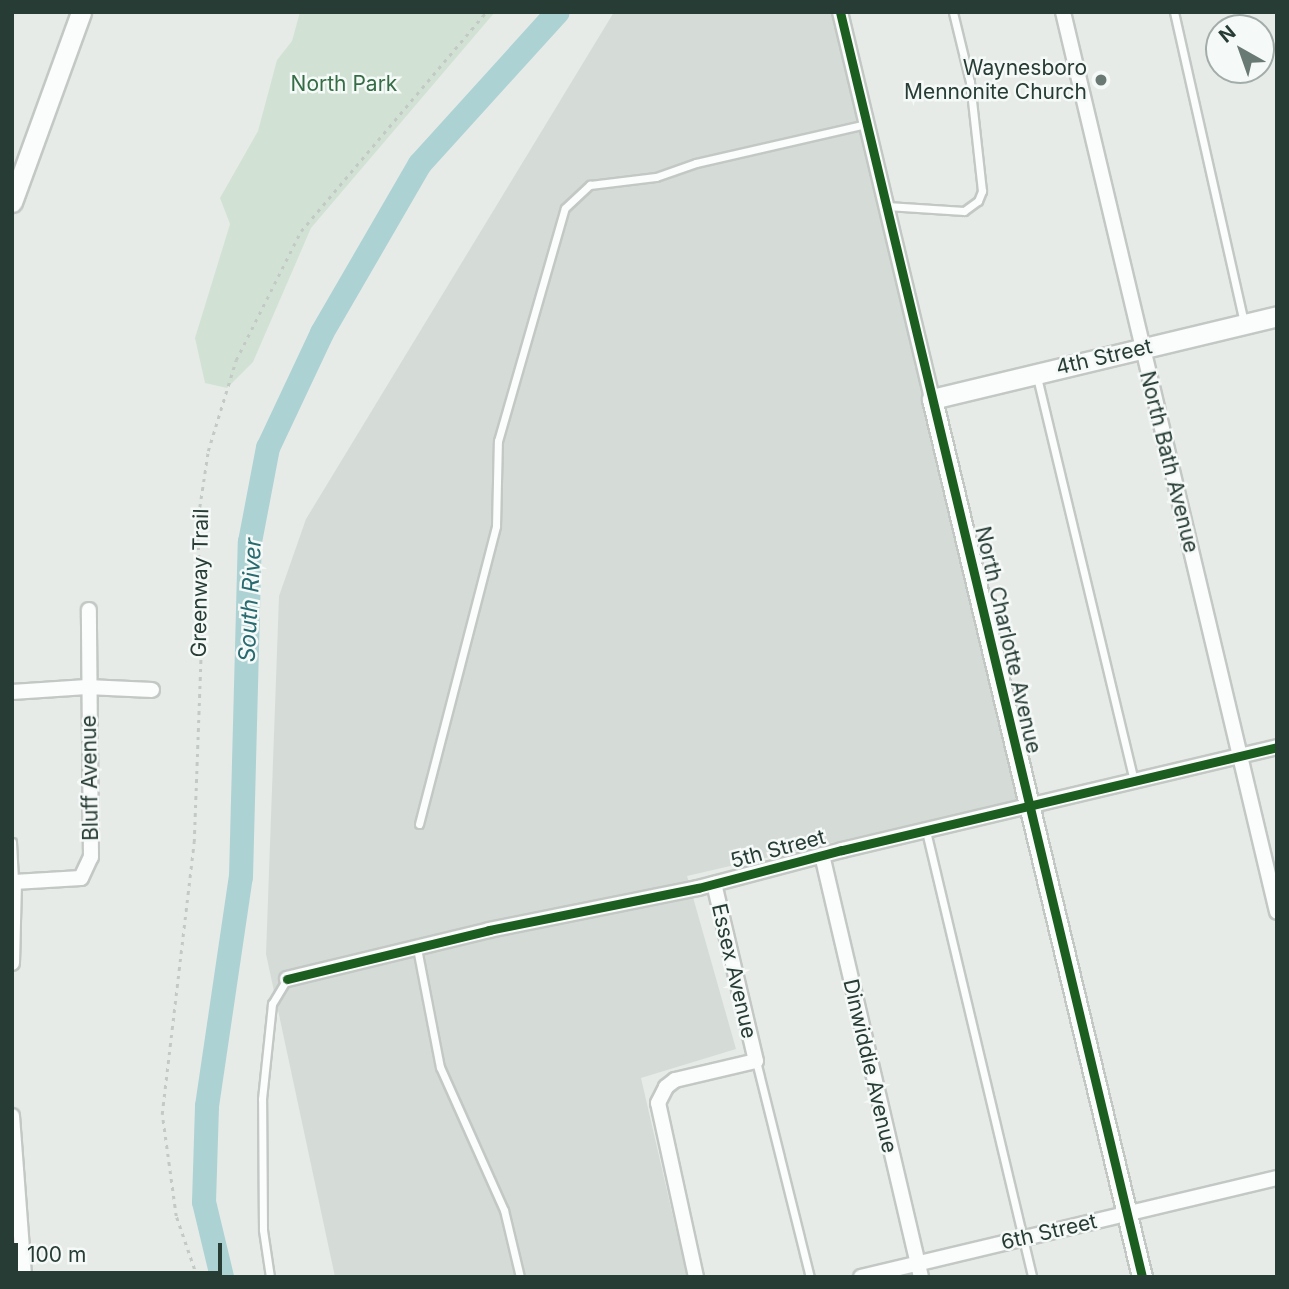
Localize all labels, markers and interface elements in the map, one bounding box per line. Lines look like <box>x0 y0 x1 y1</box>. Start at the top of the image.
north arrow <box>1205 14 1275 84</box>
text: N <box>1215 21 1240 48</box>
place label: Waynesboro Mennonite Church <box>904 55 1087 105</box>
park label: North Park <box>291 71 397 97</box>
marker: Waynesboro Mennonite Church <box>1093 72 1109 88</box>
street label: 4th Street <box>1053 334 1155 380</box>
street label: North Bath Avenue <box>1134 369 1204 555</box>
street label: Greenway Trail <box>186 508 214 658</box>
street label: North Charlotte Avenue <box>970 524 1046 756</box>
water label: South River <box>233 537 267 663</box>
street label: Bluff Avenue <box>76 715 104 841</box>
street label: 5th Street <box>728 824 828 874</box>
street label: Essex Avenue <box>706 901 762 1041</box>
street label: Dinwiddie Avenue <box>838 977 902 1155</box>
street label: 6th Street <box>999 1209 1099 1255</box>
scale bar <box>18 1230 226 1274</box>
text: 100 m <box>27 1242 86 1267</box>

